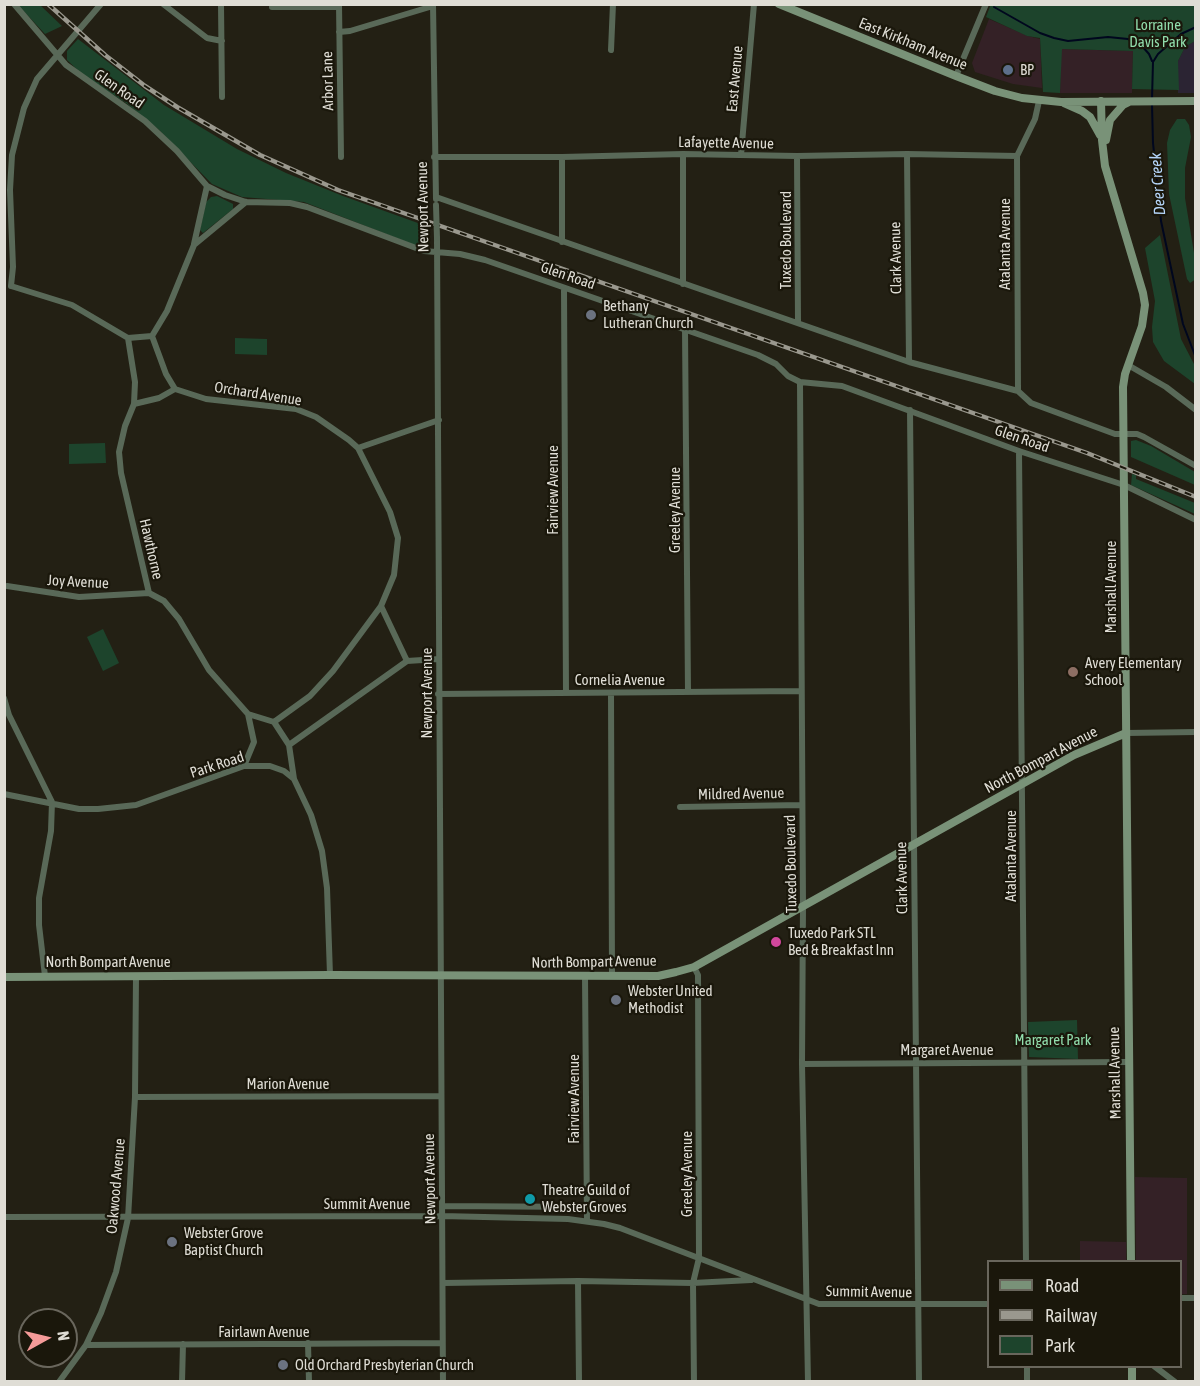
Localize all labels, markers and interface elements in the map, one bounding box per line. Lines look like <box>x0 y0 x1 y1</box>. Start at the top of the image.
street label: East Kirkham Avenue <box>856 14 970 74</box>
park label: Lorraine Davis Park <box>1129 16 1187 51</box>
street label: East Avenue <box>723 45 747 113</box>
street label: Arbor Lane <box>318 51 338 111</box>
place label: BP <box>1020 61 1034 79</box>
marker: BP <box>1001 63 1015 77</box>
street label: Glen Road <box>91 65 147 113</box>
street label: Lafayette Avenue <box>678 133 774 153</box>
water label: Deer Creek <box>1146 152 1170 216</box>
street label: Newport Avenue <box>413 161 433 253</box>
street label: Tuxedo Boulevard <box>777 191 795 289</box>
street label: Atalanta Avenue <box>996 198 1014 290</box>
street label: Clark Avenue <box>886 222 906 294</box>
street label: Glen Road <box>538 258 598 294</box>
place label: Bethany Lutheran Church <box>603 297 693 332</box>
marker: Bethany Lutheran Church <box>584 308 598 322</box>
street label: Orchard Avenue <box>213 378 303 410</box>
street label: Glen Road <box>992 421 1052 457</box>
street label: Fairview Avenue <box>544 445 562 535</box>
street label: Greeley Avenue <box>666 467 684 553</box>
street label: Hawthorne <box>135 517 167 581</box>
street label: Marshall Avenue <box>1102 541 1120 633</box>
street label: Joy Avenue <box>47 571 109 593</box>
street label: Newport Avenue <box>418 648 436 738</box>
place label: Avery Elementary School <box>1085 654 1182 689</box>
marker: Avery Elementary School <box>1066 665 1080 679</box>
street label: Cornelia Avenue <box>575 671 665 689</box>
street label: North Bompart Avenue <box>982 723 1100 797</box>
street label: Park Road <box>188 748 246 782</box>
street label: Mildred Avenue <box>698 784 784 804</box>
street label: Atalanta Avenue <box>1002 810 1020 902</box>
street label: Tuxedo Boulevard <box>781 815 801 913</box>
street label: Clark Avenue <box>892 842 912 914</box>
place label: Tuxedo Park STL Bed & Breakfast Inn <box>788 924 894 959</box>
marker: Tuxedo Park STL Bed & Breakfast Inn <box>769 935 783 949</box>
street label: North Bompart Avenue <box>531 952 657 972</box>
street label: North Bompart Avenue <box>45 953 171 971</box>
place label: Webster United Methodist <box>628 982 713 1017</box>
marker: Webster United Methodist <box>609 993 623 1007</box>
street label: Marshall Avenue <box>1105 1027 1125 1119</box>
park label: Margaret Park <box>1015 1031 1091 1049</box>
street label: Margaret Avenue <box>900 1041 994 1059</box>
street label: Fairview Avenue <box>565 1054 583 1144</box>
street label: Marion Avenue <box>247 1075 329 1093</box>
street label: Greeley Avenue <box>678 1131 696 1217</box>
street label: Newport Avenue <box>420 1133 440 1225</box>
street label: Oakwood Avenue <box>103 1137 129 1235</box>
place label: Theatre Guild of Webster Groves <box>542 1181 630 1216</box>
marker: Theatre Guild of Webster Groves <box>523 1192 537 1206</box>
street label: Summit Avenue <box>324 1195 410 1213</box>
place label: Webster Grove Baptist Church <box>184 1224 263 1259</box>
marker: Webster Grove Baptist Church <box>165 1235 179 1249</box>
legend <box>987 1260 1182 1368</box>
text: Road <box>1045 1275 1079 1296</box>
street label: Summit Avenue <box>826 1282 912 1302</box>
text: Railway <box>1045 1305 1097 1326</box>
north arrow <box>18 1308 78 1368</box>
street label: Fairlawn Avenue <box>218 1323 310 1341</box>
text: N <box>54 1330 73 1342</box>
text: Park <box>1045 1335 1075 1356</box>
place label: Old Orchard Presbyterian Church <box>295 1356 474 1374</box>
marker: Old Orchard Presbyterian Church <box>276 1358 290 1372</box>

